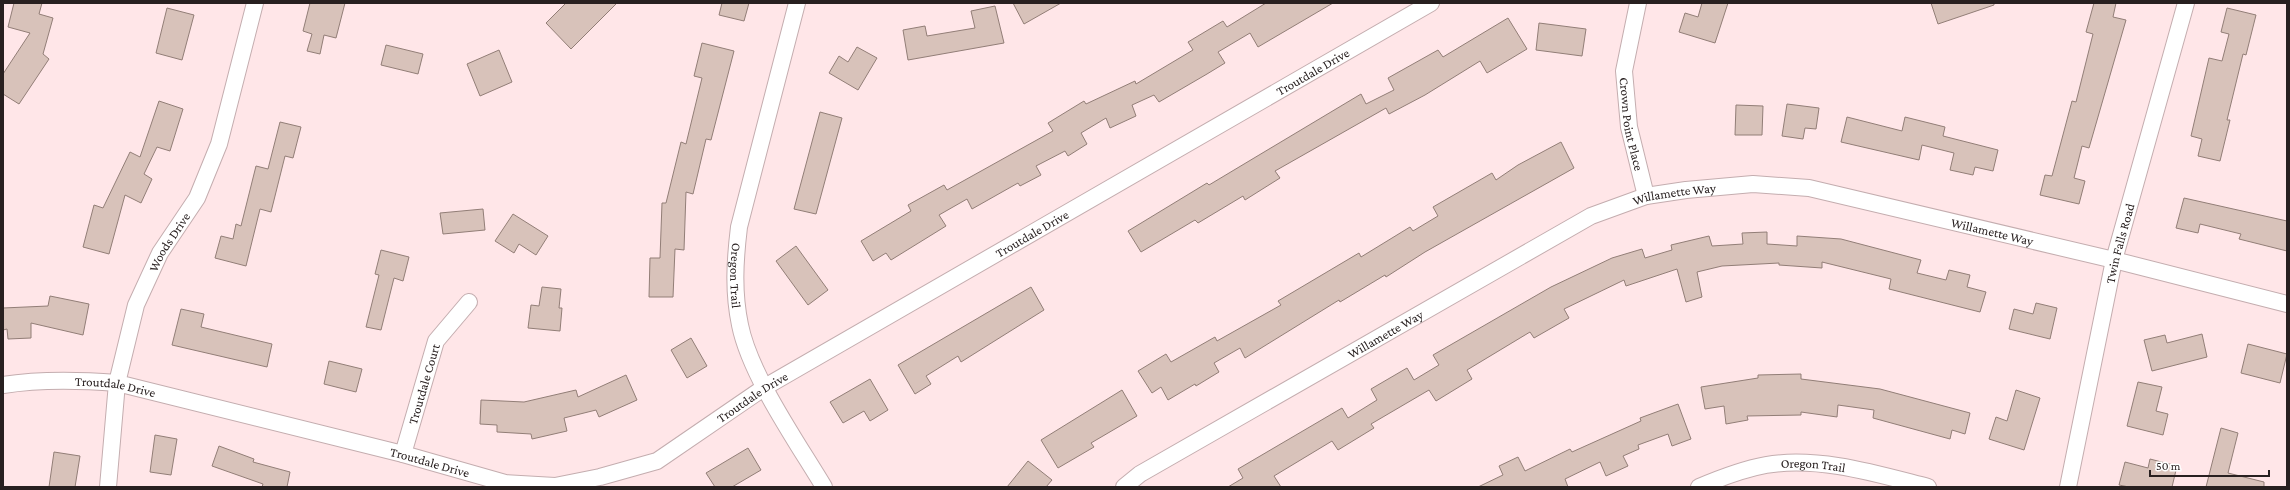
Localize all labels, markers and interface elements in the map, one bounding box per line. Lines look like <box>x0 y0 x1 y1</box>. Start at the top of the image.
street label: Troutdale Drive <box>1273 44 1352 98</box>
street label: Crown Point Place <box>1617 77 1647 172</box>
street label: Willamette Way <box>1630 180 1717 208</box>
street label: Twin Falls Road <box>2102 201 2137 285</box>
street label: Troutdale Drive <box>993 206 1071 260</box>
street label: Woods Drive <box>145 209 193 274</box>
street label: Willamette Way <box>1950 214 2036 248</box>
street label: Oregon Trail <box>728 242 745 309</box>
street label: Willamette Way <box>1345 306 1426 361</box>
street label: Troutdale Court <box>405 341 443 426</box>
street label: Troutdale Drive <box>714 368 790 425</box>
street label: Troutdale Drive <box>75 373 158 400</box>
street label: Troutdale Drive <box>389 444 472 480</box>
scale bar <box>2150 452 2269 478</box>
street label: Oregon Trail <box>1780 455 1847 475</box>
text: 50 m <box>2156 459 2181 473</box>

